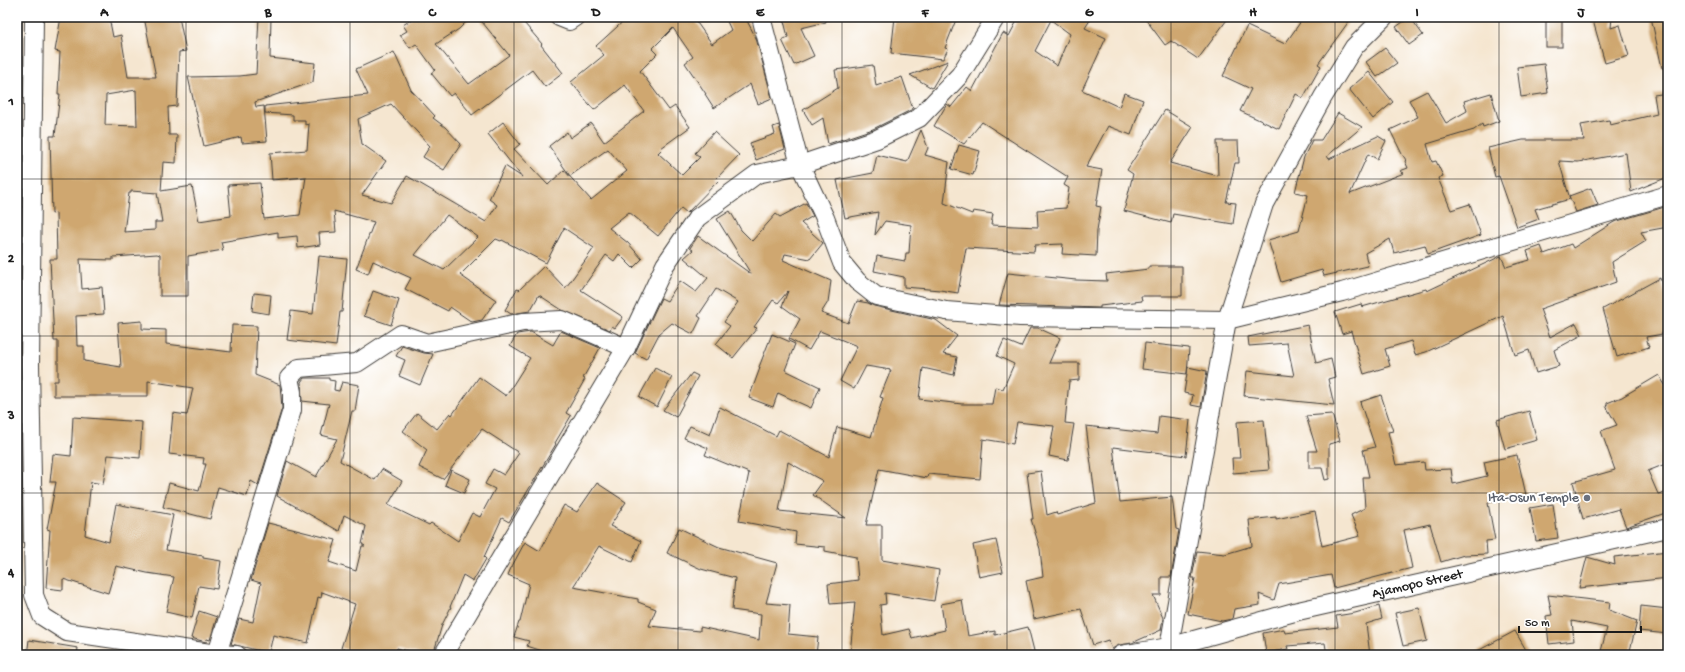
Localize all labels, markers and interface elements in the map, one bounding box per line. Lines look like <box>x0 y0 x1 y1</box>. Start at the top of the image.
text: A <box>99 6 109 21</box>
text: B <box>264 6 273 21</box>
text: C <box>427 6 437 21</box>
text: D <box>591 6 601 21</box>
text: E <box>756 6 765 21</box>
text: F <box>921 6 930 21</box>
text: G <box>1085 6 1094 21</box>
text: H <box>1249 6 1257 21</box>
text: I <box>1415 6 1419 21</box>
text: J <box>1577 6 1586 21</box>
text: 1 <box>7 95 14 110</box>
text: 2 <box>8 252 15 267</box>
text: 3 <box>7 409 15 424</box>
place label: Ita-Osun Temple <box>1488 490 1580 507</box>
marker: Ita-Osun Temple <box>1582 493 1592 503</box>
text: 4 <box>7 566 15 581</box>
street label: Ajamopo Street <box>1371 566 1466 603</box>
scale bar <box>1519 608 1641 634</box>
text: 50 m <box>1525 617 1550 631</box>

